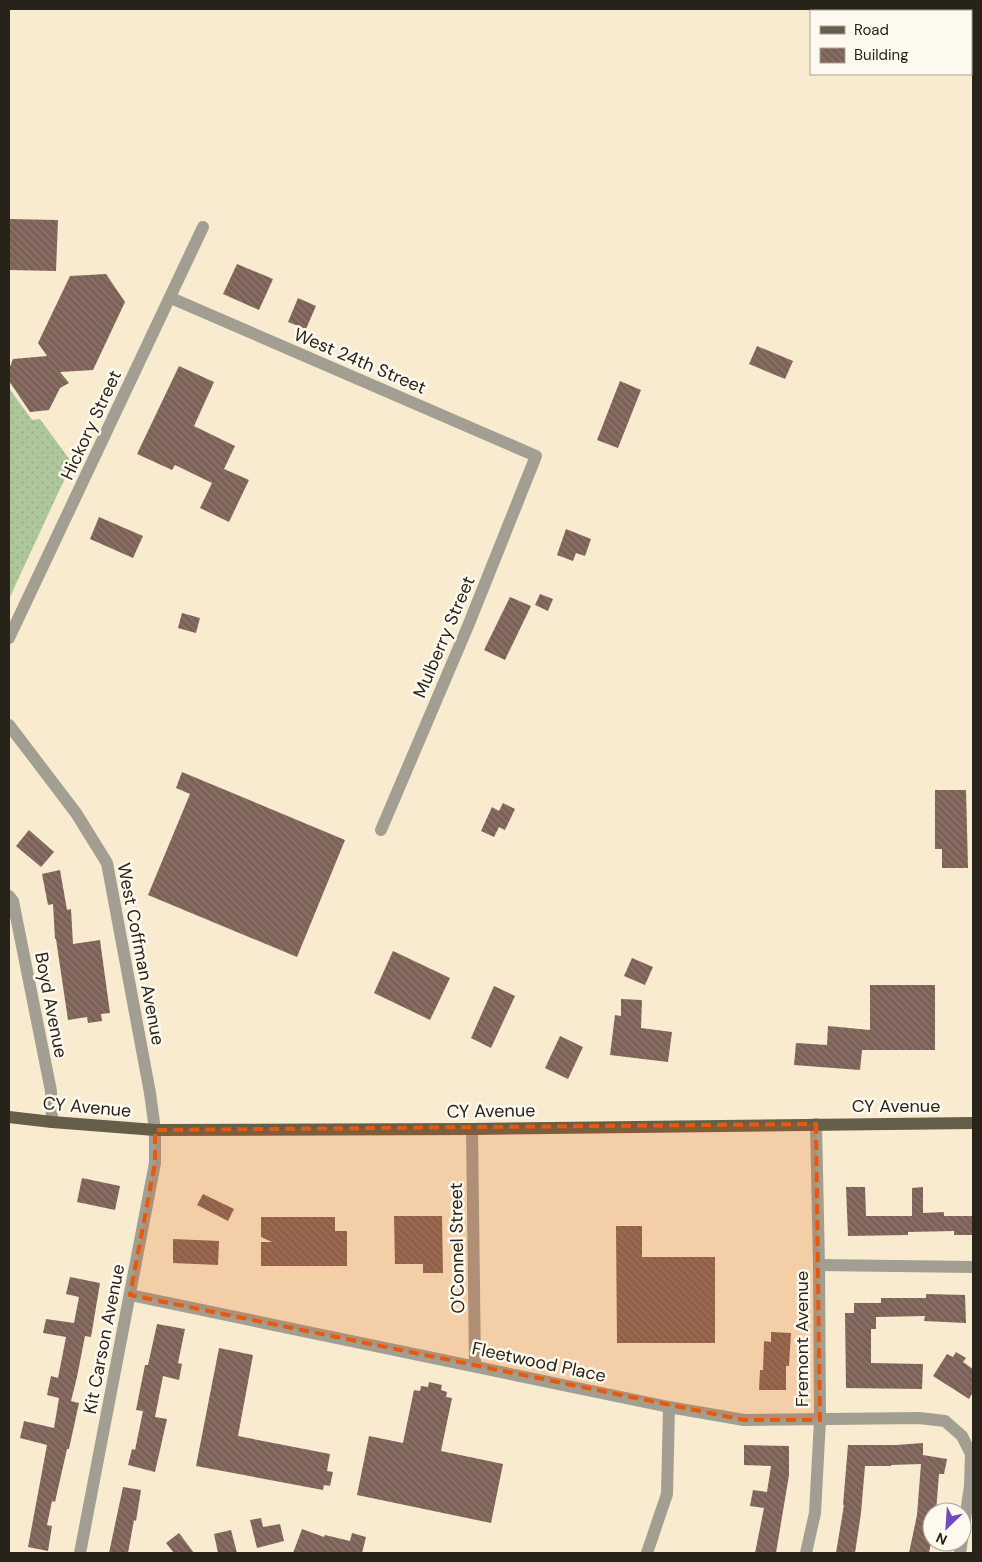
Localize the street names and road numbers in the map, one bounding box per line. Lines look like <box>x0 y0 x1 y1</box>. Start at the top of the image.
street label: West 24th Street <box>290 322 430 400</box>
street label: Hickory Street <box>55 366 127 484</box>
street label: Mulberry Street <box>408 572 480 702</box>
street label: West Coffman Avenue <box>112 861 170 1047</box>
street label: Boyd Avenue <box>29 950 73 1060</box>
street label: CY Avenue <box>42 1091 132 1123</box>
street label: CY Avenue <box>852 1094 940 1118</box>
street label: CY Avenue <box>446 1098 536 1124</box>
street label: O'Connel Street <box>444 1182 470 1314</box>
street label: Kit Carson Avenue <box>78 1262 130 1416</box>
street label: Fremont Avenue <box>790 1271 814 1407</box>
street label: Fleetwood Place <box>470 1336 608 1388</box>

